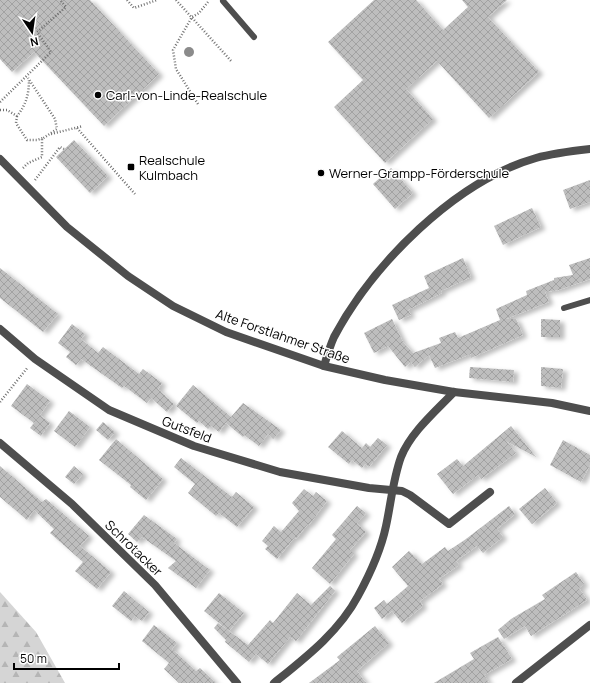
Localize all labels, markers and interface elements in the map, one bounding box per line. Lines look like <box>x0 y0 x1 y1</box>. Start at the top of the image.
north arrow <box>12 12 52 52</box>
text: N <box>29 34 40 50</box>
place label: Carl-von-Linde-Realschule <box>106 86 267 104</box>
marker: Carl-von-Linde-Realschule <box>93 90 103 100</box>
place label: Realschule Kulmbach <box>139 151 205 184</box>
marker: Realschule Kulmbach <box>126 162 136 172</box>
place label: Werner-Grampp-Förderschule <box>329 164 510 182</box>
marker: Werner-Grampp-Förderschule <box>316 168 326 178</box>
street label: Alte Forstlahmer Straße <box>213 305 353 368</box>
street label: Gutsfeld <box>160 411 214 447</box>
street label: Schrotacker <box>101 516 167 580</box>
scale bar <box>14 645 119 671</box>
text: 50 m <box>20 650 47 667</box>

